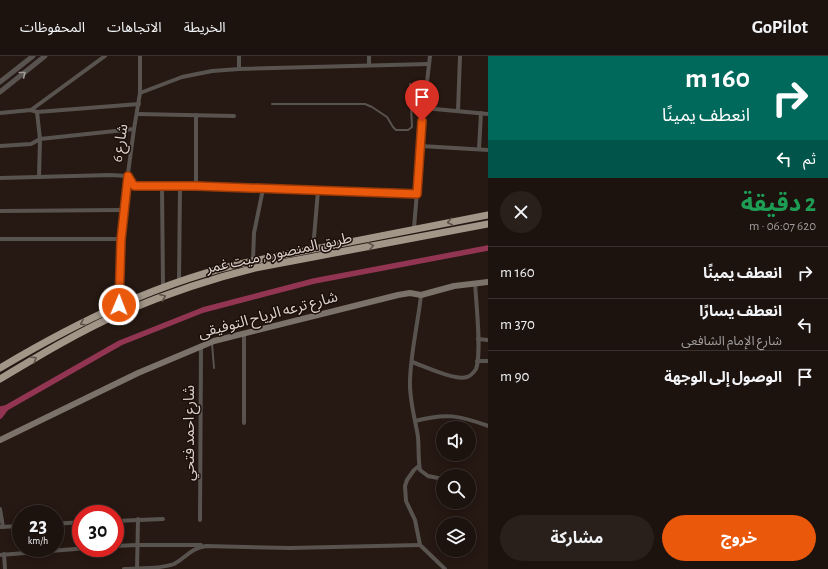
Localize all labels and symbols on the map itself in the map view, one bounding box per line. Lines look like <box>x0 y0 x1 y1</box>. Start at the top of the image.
one-way arrow <box>18 72 25 79</box>
pin <box>405 80 439 121</box>
street label: شارع 6 <box>110 122 134 164</box>
one-way arrow <box>447 217 453 226</box>
street label: طريق المنصوره, ميت غمر <box>204 230 354 278</box>
one-way arrow <box>367 242 374 251</box>
position arrow <box>98 284 140 326</box>
street label: شارع ترعه الرياح التوفيقى <box>197 289 341 345</box>
one-way arrow <box>160 293 167 301</box>
one-way arrow <box>80 318 87 326</box>
one-way arrow <box>30 356 37 364</box>
street label: شارع احمد فتحي <box>182 385 201 481</box>
speed limit sign: 30 <box>72 505 124 557</box>

